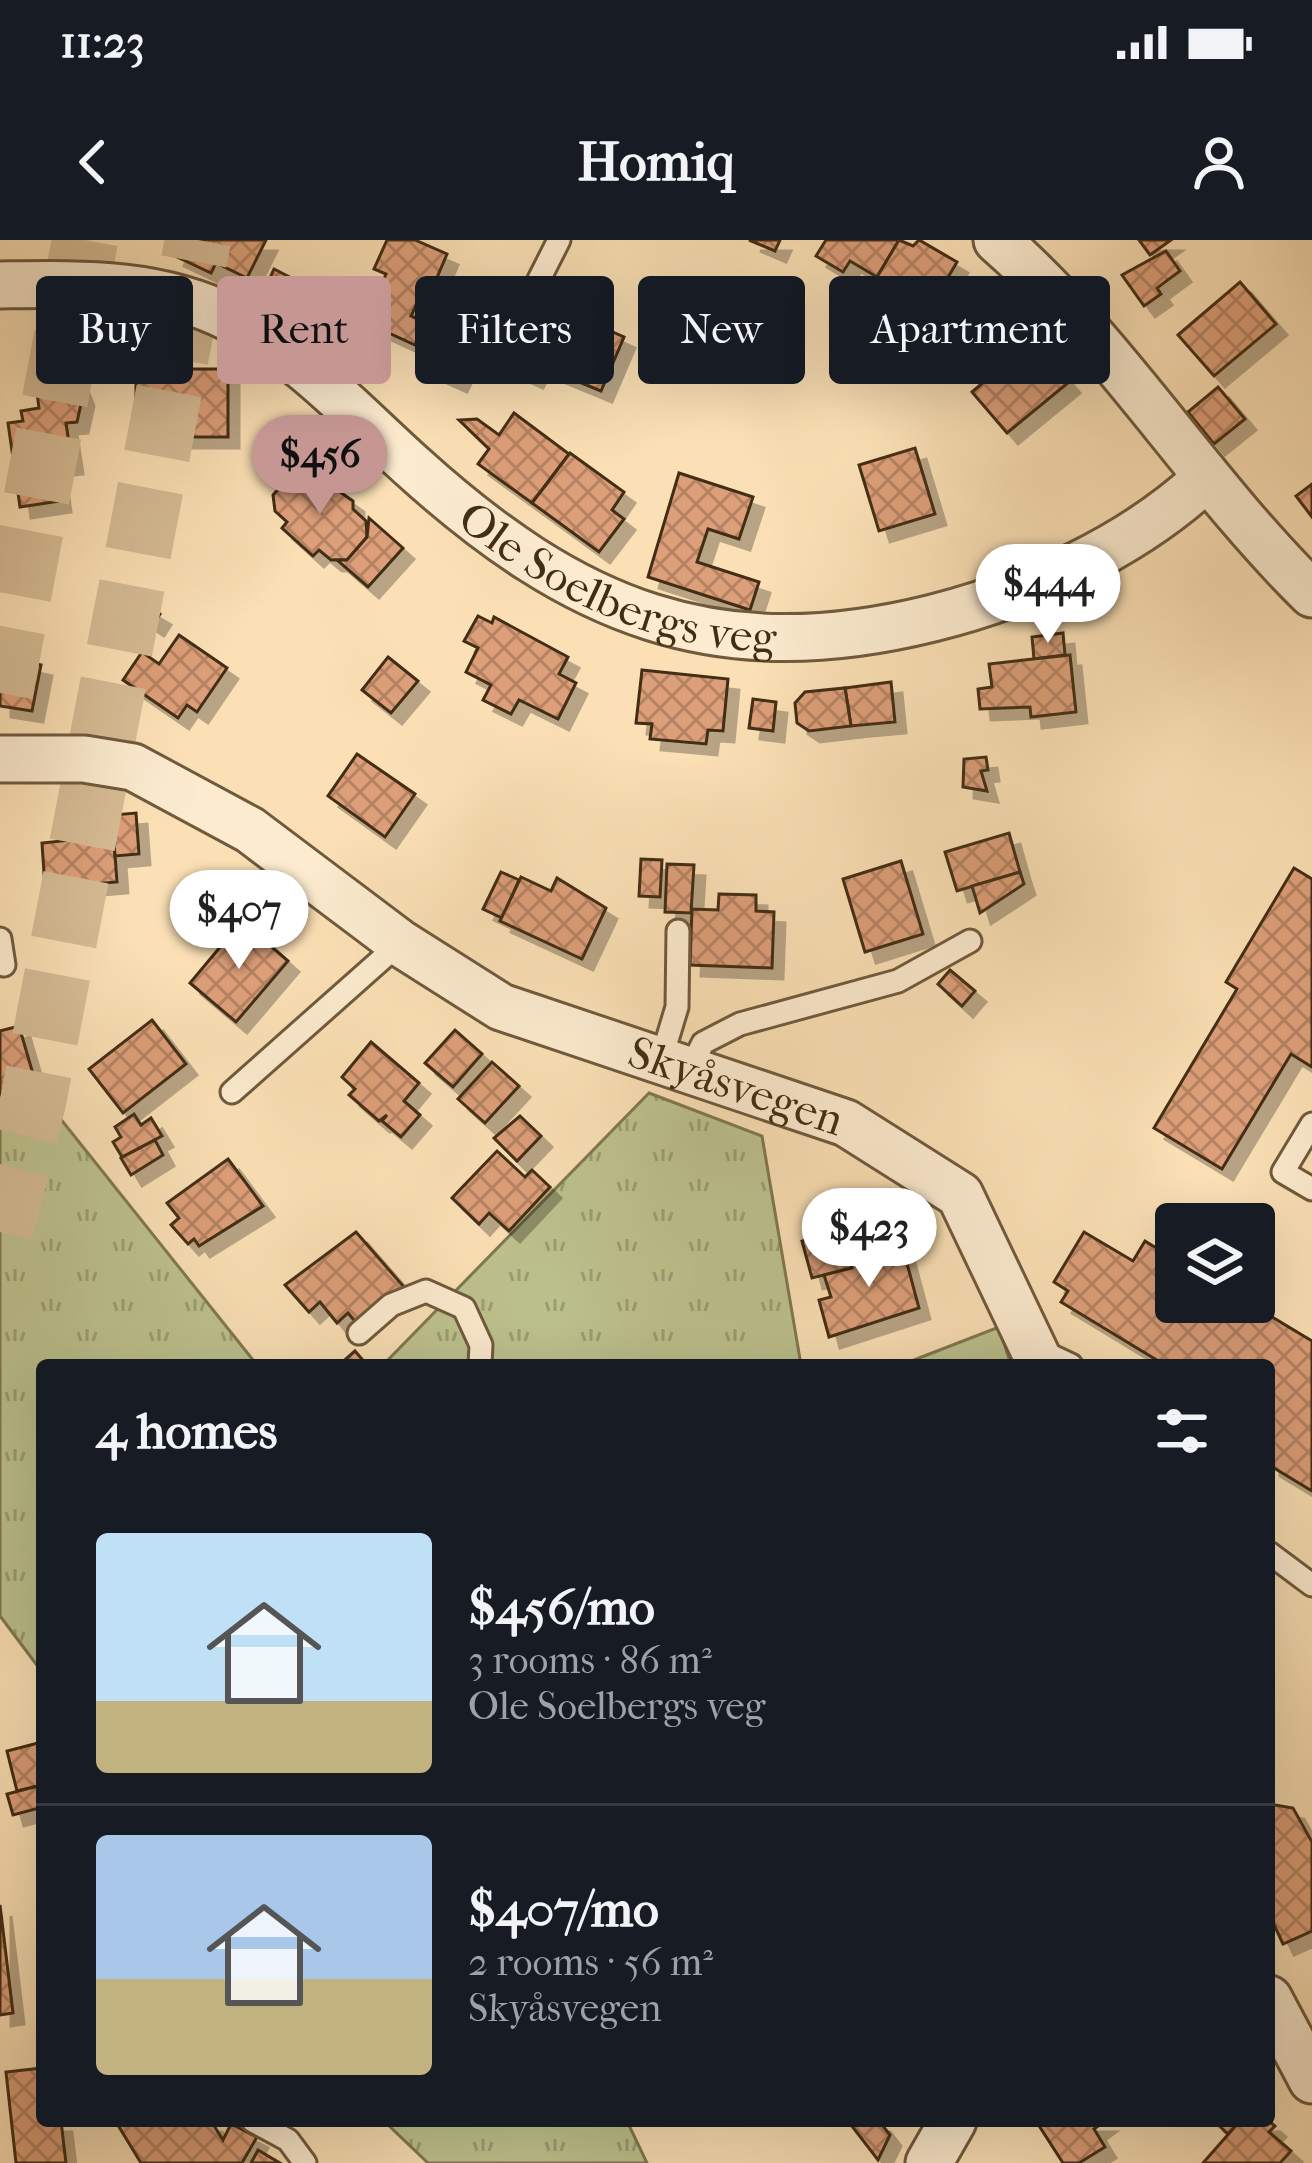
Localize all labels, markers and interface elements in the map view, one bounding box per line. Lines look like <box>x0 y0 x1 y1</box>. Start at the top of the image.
text: 11:23 <box>60 16 145 69</box>
icon: back <box>60 129 126 195</box>
icon: person <box>1186 129 1252 195</box>
text: Homiq <box>577 131 735 194</box>
chip: Buy <box>36 276 193 384</box>
chip: Rent <box>217 276 391 384</box>
chip: Filters <box>415 276 614 384</box>
chip: New <box>638 276 805 384</box>
chip: Apartment <box>829 276 1110 384</box>
pin: $456 <box>249 415 391 517</box>
text: $456 <box>279 431 361 477</box>
street label: Ole Soelbergs veg <box>448 490 778 664</box>
pin: $444 <box>977 544 1119 646</box>
text: $444 <box>1003 560 1093 606</box>
pin: $407 <box>168 870 310 972</box>
text: $407 <box>197 886 281 932</box>
street label: Skyåsvegen <box>622 1025 851 1147</box>
pin: $423 <box>798 1188 940 1290</box>
map controls <box>1155 1203 1275 1323</box>
button: layers <box>1155 1203 1275 1323</box>
text: $423 <box>829 1204 909 1250</box>
icon: filters <box>1149 1398 1215 1464</box>
text: 4 homes <box>96 1401 277 1461</box>
text: $456/mo <box>468 1577 655 1637</box>
icon: home <box>192 1581 336 1725</box>
text: 3 rooms · 86 m² <box>468 1637 712 1683</box>
text: Ole Soelbergs veg <box>468 1683 765 1729</box>
text: $407/mo <box>468 1879 659 1939</box>
icon: home <box>192 1883 336 2027</box>
text: 2 rooms · 56 m² <box>468 1939 713 1985</box>
text: Skyåsvegen <box>468 1985 662 2031</box>

